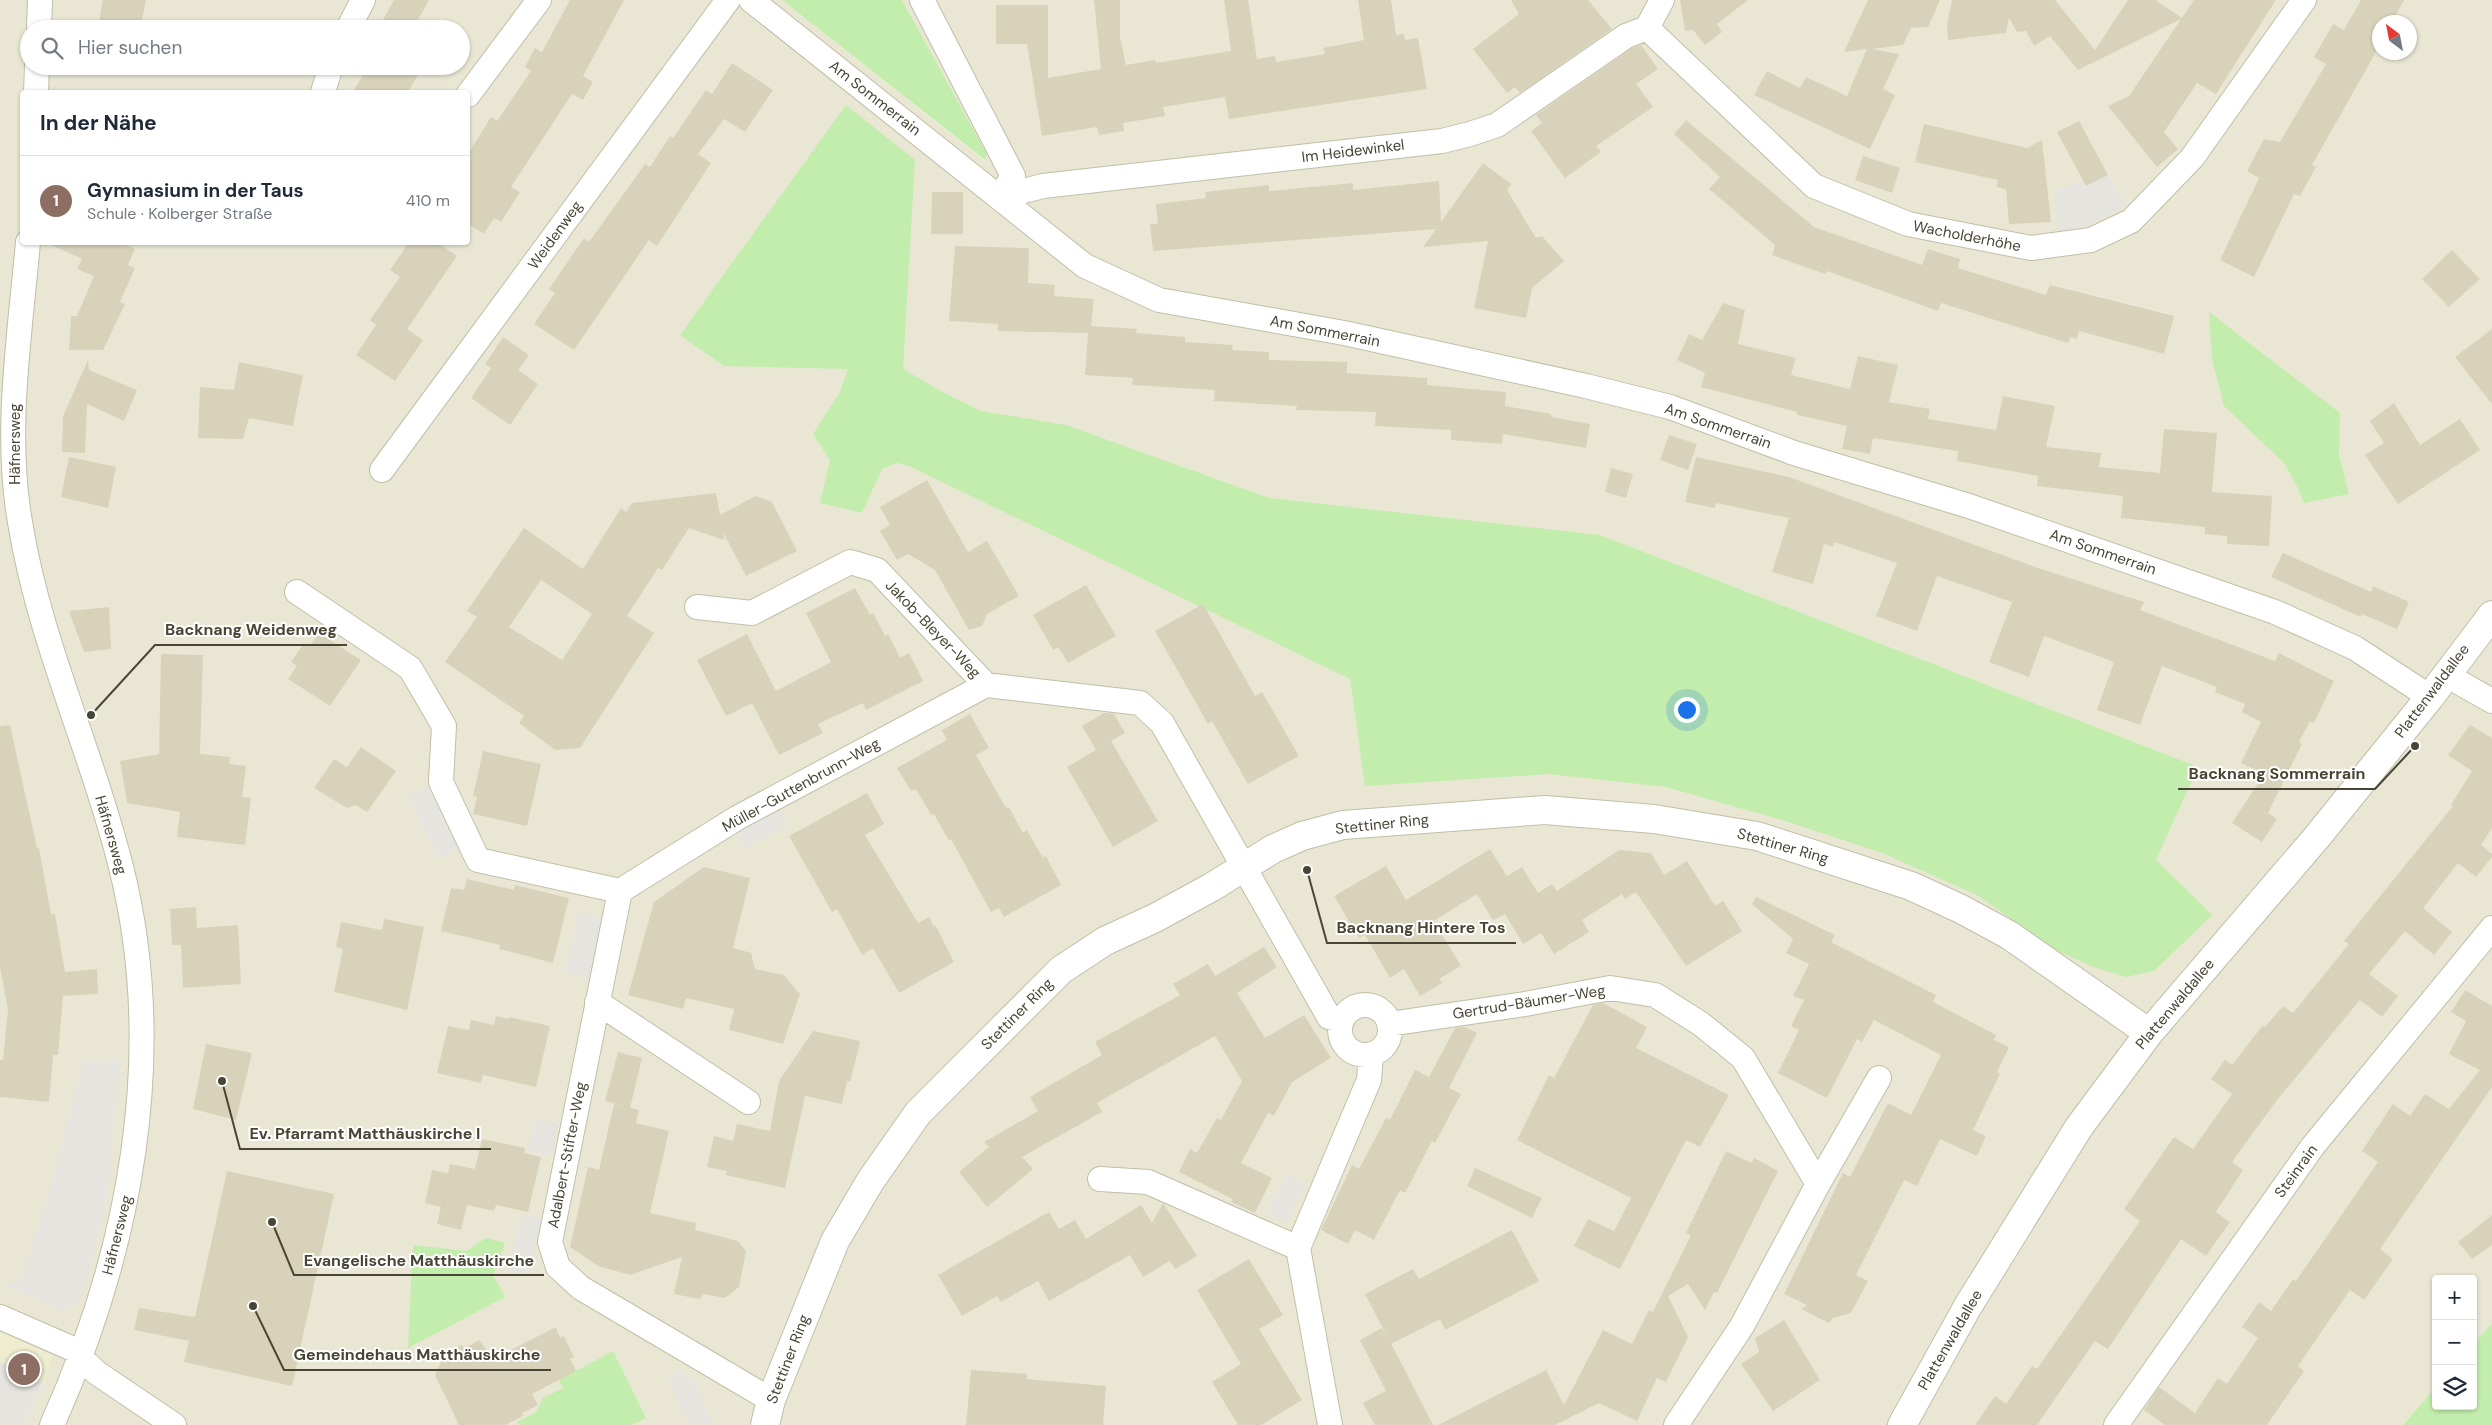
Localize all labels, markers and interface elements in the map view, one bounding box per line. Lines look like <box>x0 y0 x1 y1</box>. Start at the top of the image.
north arrow <box>2372 15 2417 60</box>
search box <box>20 20 470 75</box>
icon: search <box>38 34 66 62</box>
text: Hier suchen <box>78 35 182 60</box>
street label: Am Sommerrain <box>825 56 925 140</box>
text: In der Nähe <box>40 109 157 137</box>
street label: Im Heidewinkel <box>1300 135 1406 167</box>
text: Gymnasium in der Taus <box>87 178 304 203</box>
text: 1 <box>53 190 59 211</box>
text: 410 m <box>406 190 450 211</box>
street label: Weidenweg <box>523 197 587 273</box>
text: Schule · Kolberger Straße <box>87 203 272 224</box>
street label: Wacholderhöhe <box>1911 216 2023 256</box>
street label: Am Sommerrain <box>1268 311 1382 351</box>
street label: Am Sommerrain <box>1662 398 1774 454</box>
street label: Häfnersweg <box>5 403 25 485</box>
street label: Am Sommerrain <box>2047 524 2159 580</box>
street label: Jakob-Bleyer-Weg <box>881 575 985 683</box>
callout: Backnang Weidenweg <box>155 614 347 645</box>
text: Backnang Weidenweg <box>165 619 337 640</box>
street label: Plattenwaldallee <box>2390 640 2474 742</box>
your location <box>1674 697 1700 723</box>
street label: Müller-Guttenbrunn-Weg <box>718 733 884 837</box>
callout: Backnang Sommerrain <box>2178 758 2375 789</box>
text: Backnang Sommerrain <box>2189 763 2365 784</box>
street label: Häfnersweg <box>90 793 132 877</box>
street label: Stettiner Ring <box>1334 809 1430 839</box>
street label: Stettiner Ring <box>1735 823 1831 869</box>
callout: Backnang Hintere Tos <box>1327 912 1516 943</box>
text: Backnang Hintere Tos <box>1336 917 1506 938</box>
street label: Plattenwaldallee <box>2131 954 2219 1054</box>
street label: Stettiner Ring <box>977 974 1057 1054</box>
street label: Gertrud-Bäumer-Weg <box>1451 980 1607 1024</box>
street label: Adalbert-Stifter-Weg <box>543 1080 591 1230</box>
callout: Ev. Pfarramt Matthäuskirche I <box>240 1118 491 1149</box>
text: Ev. Pfarramt Matthäuskirche I <box>250 1123 480 1144</box>
street label: Steinrain <box>2270 1140 2322 1202</box>
street label: Häfnersweg <box>97 1193 137 1277</box>
callout: Evangelische Matthäuskirche <box>294 1244 544 1275</box>
text: Evangelische Matthäuskirche <box>304 1250 534 1271</box>
map controls <box>2432 1275 2477 1410</box>
button: + <box>2432 1275 2477 1320</box>
street label: Plattenwaldallee <box>1913 1286 1987 1394</box>
street label: Stettiner Ring <box>762 1311 814 1407</box>
button: − <box>2432 1320 2477 1365</box>
callout: Gemeindehaus Matthäuskirche <box>284 1339 551 1370</box>
text: Gemeindehaus Matthäuskirche <box>294 1344 540 1365</box>
pin: 1 <box>8 1350 40 1388</box>
button: layers <box>2432 1365 2477 1410</box>

